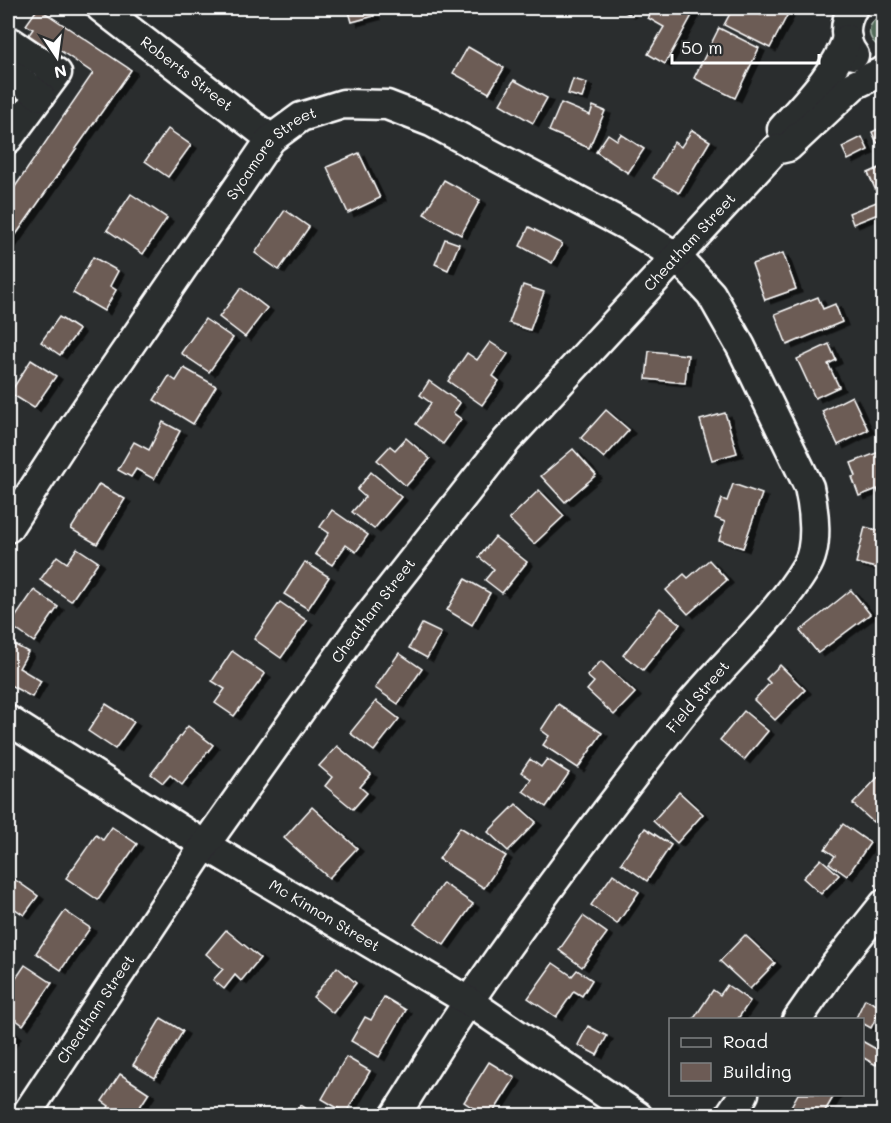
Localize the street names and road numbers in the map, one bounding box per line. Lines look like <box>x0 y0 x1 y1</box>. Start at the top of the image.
street label: Roberts Street <box>137 31 237 115</box>
street label: Sycamore Street <box>221 102 319 203</box>
street label: Cheatham Street <box>639 188 739 295</box>
street label: Cheatham Street <box>326 554 419 666</box>
street label: Field Street <box>661 656 733 737</box>
street label: Mc Kinnon Street <box>266 874 384 956</box>
street label: Cheatham Street <box>52 950 138 1067</box>

